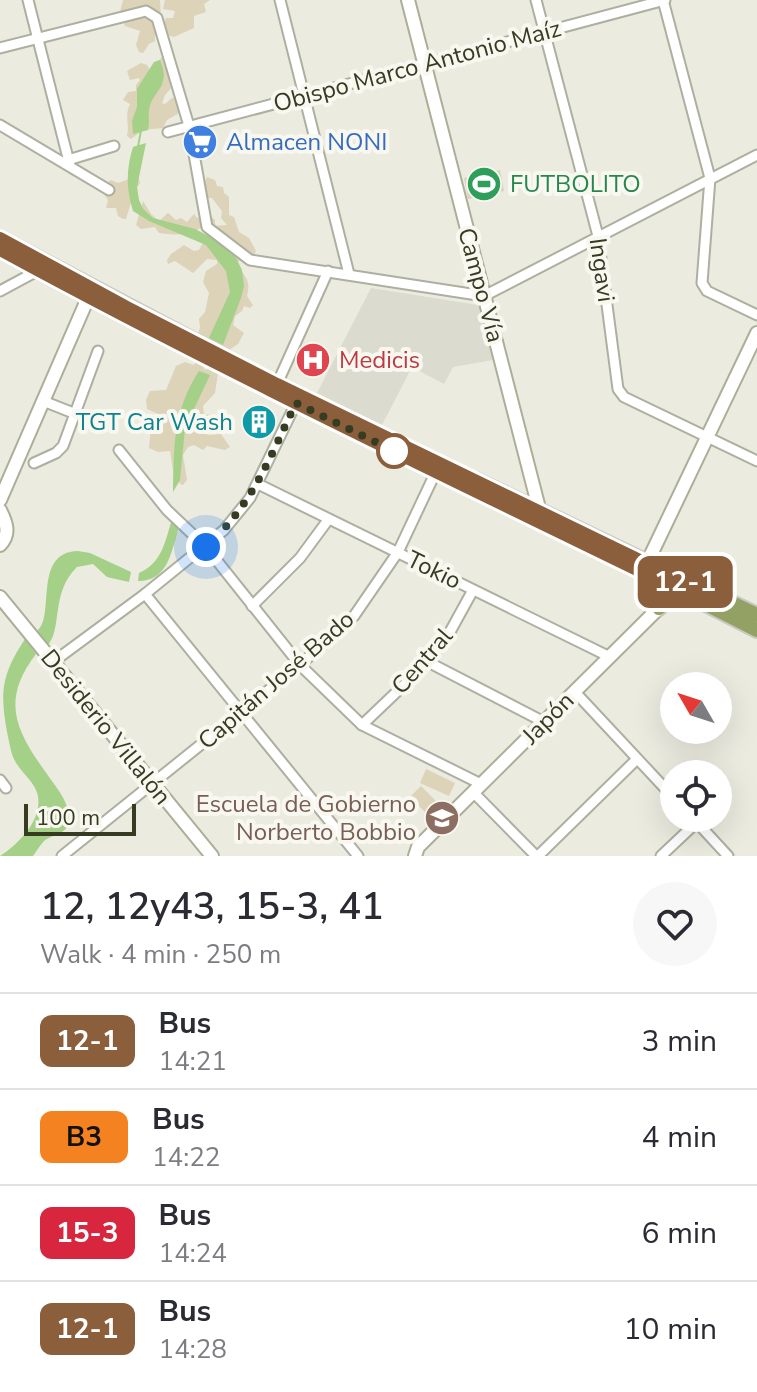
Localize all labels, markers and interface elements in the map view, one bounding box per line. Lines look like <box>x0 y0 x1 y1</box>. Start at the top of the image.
street label: Obispo Marco Antonio Maíz <box>270 12 564 120</box>
supermarket icon: Almacen NONI <box>181 123 219 161</box>
place label: Almacen NONI <box>226 126 387 158</box>
sports icon: FUTBOLITO <box>465 165 503 203</box>
place label: FUTBOLITO <box>510 168 641 200</box>
street label: Campo Vía <box>450 224 512 346</box>
street label: Ingavi <box>582 236 622 304</box>
hospital icon: Medicis <box>294 341 332 379</box>
place label: Medicis <box>339 344 420 376</box>
building icon: TGT Car Wash <box>240 403 278 441</box>
place label: TGT Car Wash <box>76 406 233 438</box>
unlabelled marker <box>377 434 411 468</box>
your location <box>186 527 226 567</box>
street label: Tokio <box>401 543 467 597</box>
line badge: 12-1 <box>629 556 741 608</box>
text: 12-1 <box>654 563 716 601</box>
street label: Capitán José Bado <box>191 603 361 757</box>
street label: Central <box>384 621 460 701</box>
street label: Desiderio Villalón <box>33 643 179 811</box>
north arrow <box>660 672 732 744</box>
map controls <box>660 672 732 832</box>
street label: Japón <box>514 685 581 752</box>
button: locate <box>660 760 732 832</box>
place label: Escuela de Gobierno Norberto Bobbio <box>196 788 416 848</box>
school or university icon: Escuela de Gobierno Norberto Bobbio <box>423 799 461 837</box>
scale bar <box>24 800 136 836</box>
text: 100 m <box>36 803 100 833</box>
text: 12, 12y43, 15-3, 41 <box>40 881 384 932</box>
button: heart <box>633 882 717 966</box>
text: Walk · 4 min · 250 m <box>40 937 281 972</box>
text: Bus <box>159 1003 211 1044</box>
text: 3 min <box>642 1021 717 1062</box>
text: 12-1 <box>56 1022 119 1060</box>
text: 14:21 <box>159 1044 227 1079</box>
text: Bus <box>152 1099 205 1140</box>
text: 4 min <box>642 1117 717 1158</box>
text: B3 <box>66 1118 102 1156</box>
text: 14:22 <box>152 1140 220 1175</box>
text: Bus <box>159 1195 211 1236</box>
text: 6 min <box>642 1213 717 1254</box>
text: 15-3 <box>56 1214 119 1252</box>
text: 14:24 <box>159 1236 227 1271</box>
text: Bus <box>159 1291 211 1332</box>
text: 10 min <box>624 1309 717 1350</box>
text: 12-1 <box>56 1310 119 1348</box>
text: 14:28 <box>159 1332 227 1367</box>

